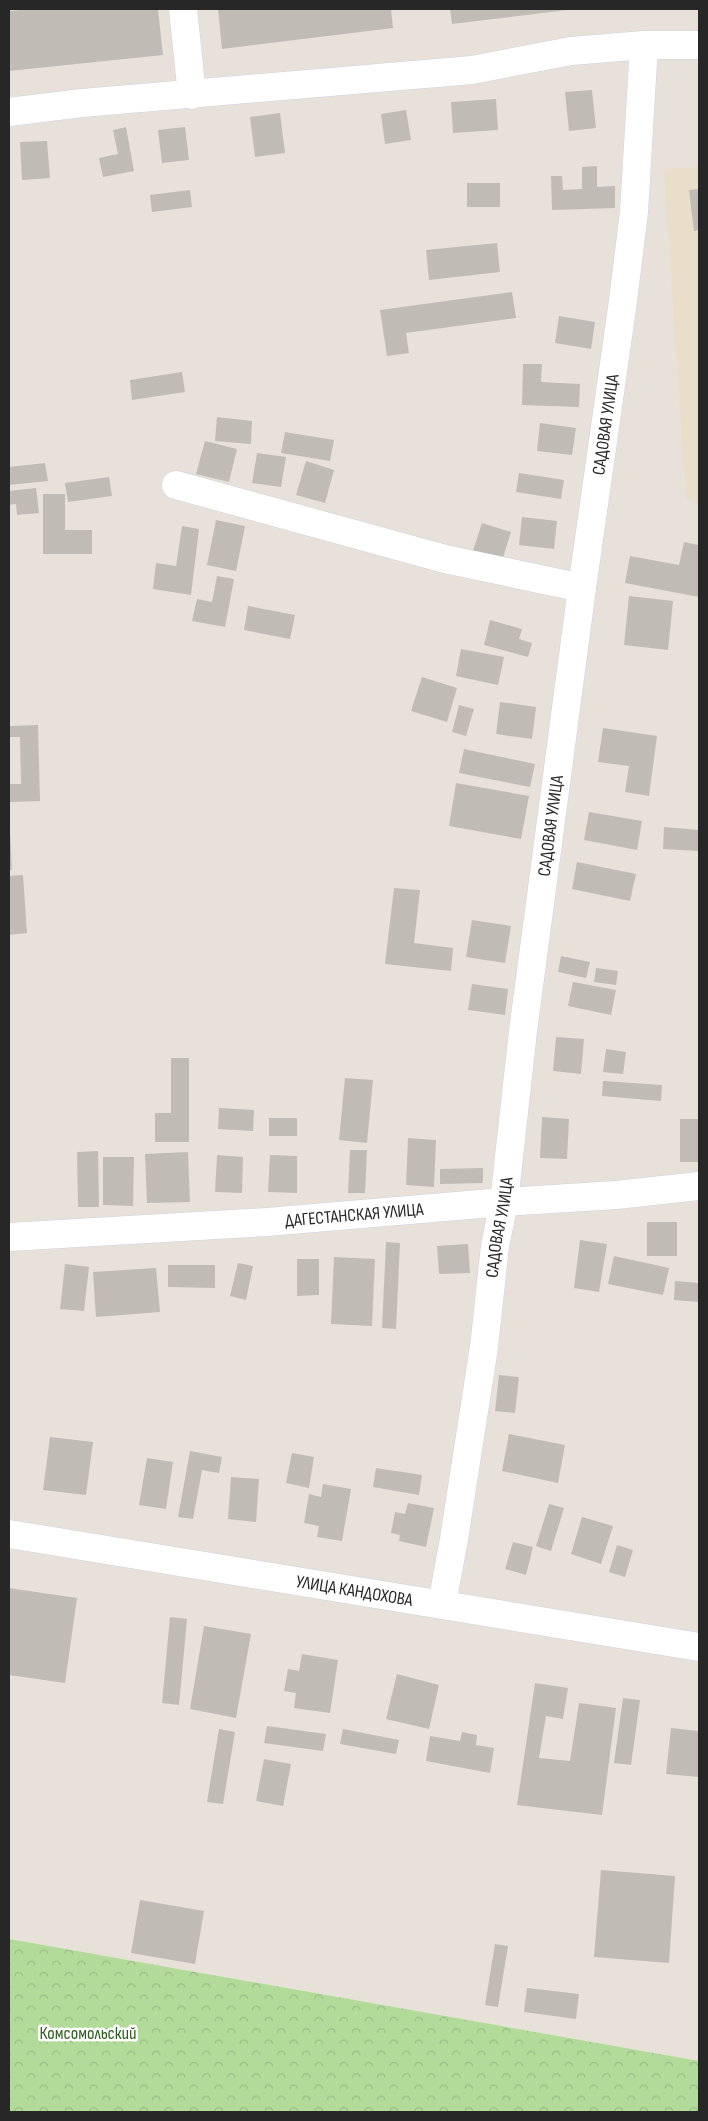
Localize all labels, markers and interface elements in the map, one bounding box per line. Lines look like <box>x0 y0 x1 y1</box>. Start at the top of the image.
street label: САДОВАЯ УЛИЦА <box>588 372 623 476</box>
street label: САДОВАЯ УЛИЦА <box>533 774 567 878</box>
street label: САДОВАЯ УЛИЦА <box>481 1176 517 1279</box>
street label: ДАГЕСТАНСКАЯ УЛИЦА <box>284 1198 425 1231</box>
street label: УЛИЦА КАНДОХОВА <box>295 1571 415 1610</box>
park label: Комсомольский <box>39 2023 137 2044</box>

